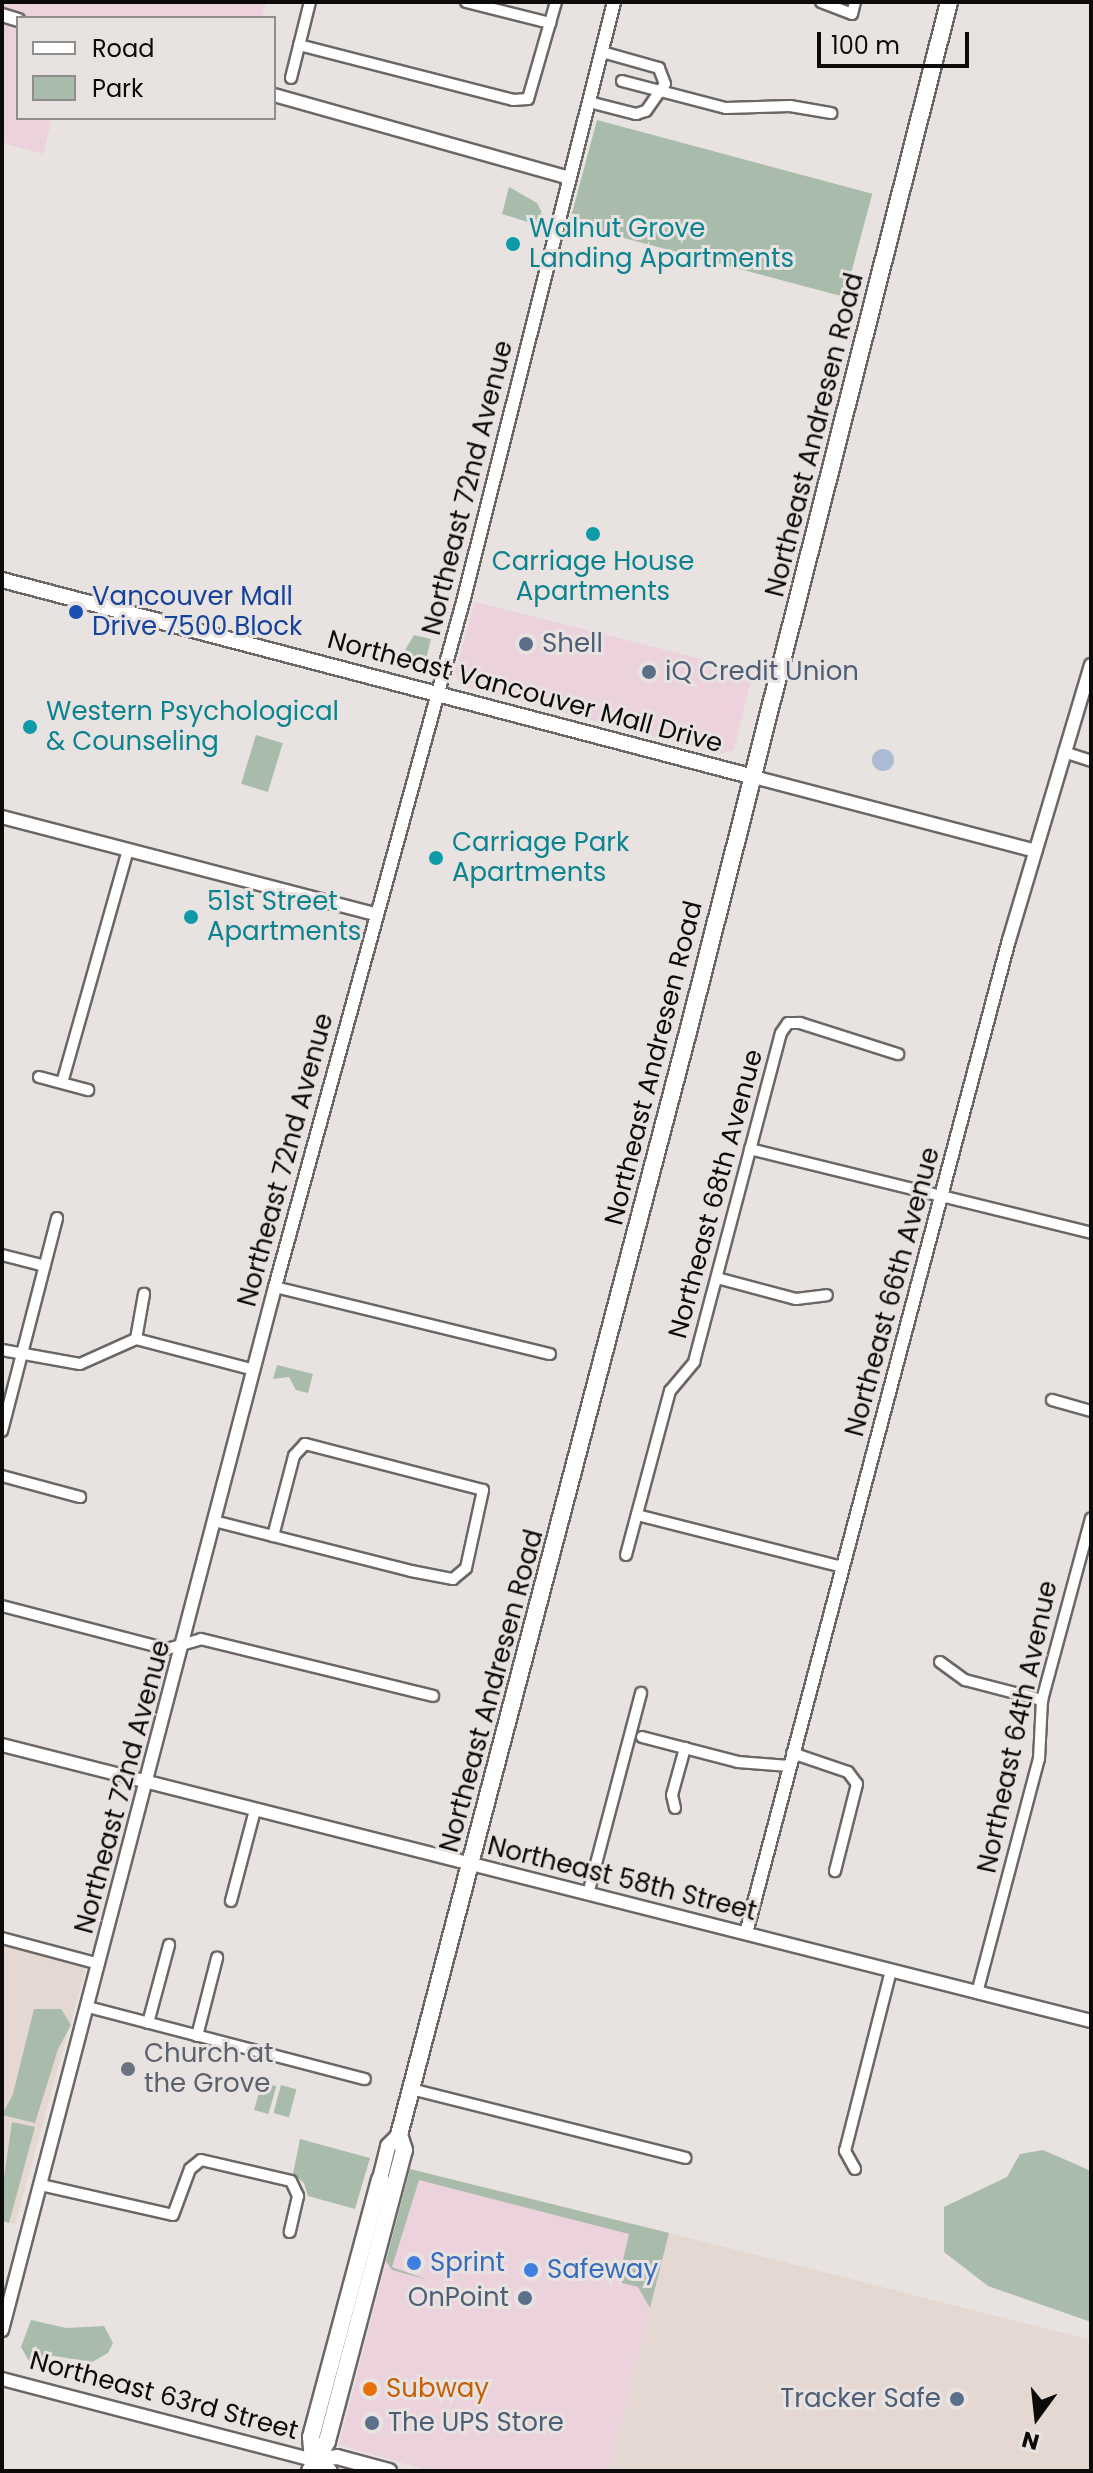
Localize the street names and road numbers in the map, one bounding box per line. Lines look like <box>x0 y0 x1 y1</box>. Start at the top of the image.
street label: Northeast Andresen Road <box>760 270 870 600</box>
street label: Northeast 72nd Avenue <box>416 338 520 638</box>
street label: Northeast Vancouver Mall Drive <box>324 624 726 760</box>
street label: Northeast Andresen Road <box>599 898 709 1228</box>
street label: Northeast 72nd Avenue <box>232 1010 340 1310</box>
street label: Northeast 68th Avenue <box>662 1046 770 1342</box>
street label: Northeast 66th Avenue <box>839 1144 947 1440</box>
street label: Northeast Andresen Road <box>434 1526 550 1856</box>
street label: Northeast 64th Avenue <box>972 1578 1064 1876</box>
street label: Northeast 72nd Avenue <box>69 1637 177 1937</box>
street label: Northeast 58th Street <box>484 1830 760 1928</box>
street label: Northeast 63rd Street <box>26 2345 302 2447</box>

